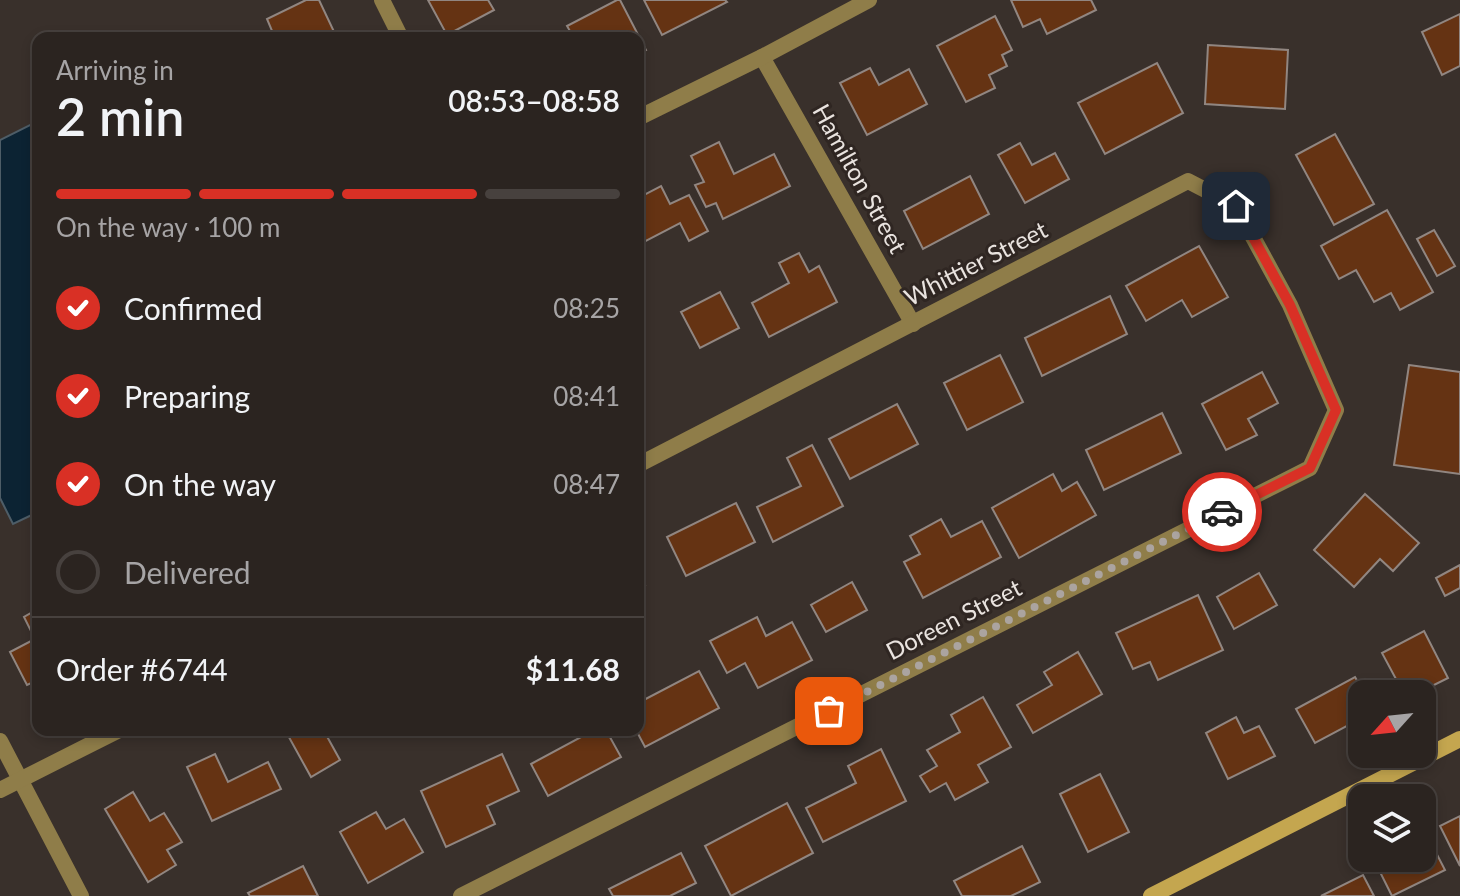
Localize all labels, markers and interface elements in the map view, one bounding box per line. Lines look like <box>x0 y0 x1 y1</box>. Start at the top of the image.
text: Arriving in <box>56 54 174 86</box>
text: 08:53–08:58 <box>448 82 620 118</box>
text: 2 min <box>56 85 184 147</box>
street label: Hamilton Street <box>807 99 913 258</box>
pin <box>1202 172 1270 240</box>
icon: home <box>1214 184 1258 228</box>
text: On the way · 100 m <box>56 211 280 243</box>
street label: Whittier Street <box>899 214 1052 311</box>
icon: check <box>56 286 100 330</box>
text: Confirmed <box>124 290 263 326</box>
text: 08:25 <box>553 292 620 324</box>
icon: check <box>56 374 100 418</box>
text: Preparing <box>124 378 250 414</box>
text: 08:41 <box>553 380 620 412</box>
icon: check <box>56 462 100 506</box>
text: On the way <box>124 466 276 502</box>
text: 08:47 <box>553 468 620 500</box>
courier <box>1182 472 1262 552</box>
icon: car <box>1200 490 1244 534</box>
text: Delivered <box>124 554 251 590</box>
street label: Doreen Street <box>881 572 1026 665</box>
text: Order #6744 <box>56 651 228 687</box>
text: $11.68 <box>526 651 620 687</box>
pin <box>795 677 863 745</box>
north arrow <box>1348 680 1436 768</box>
map controls <box>1348 680 1436 872</box>
icon: bag <box>807 689 851 733</box>
button: layers <box>1348 784 1436 872</box>

